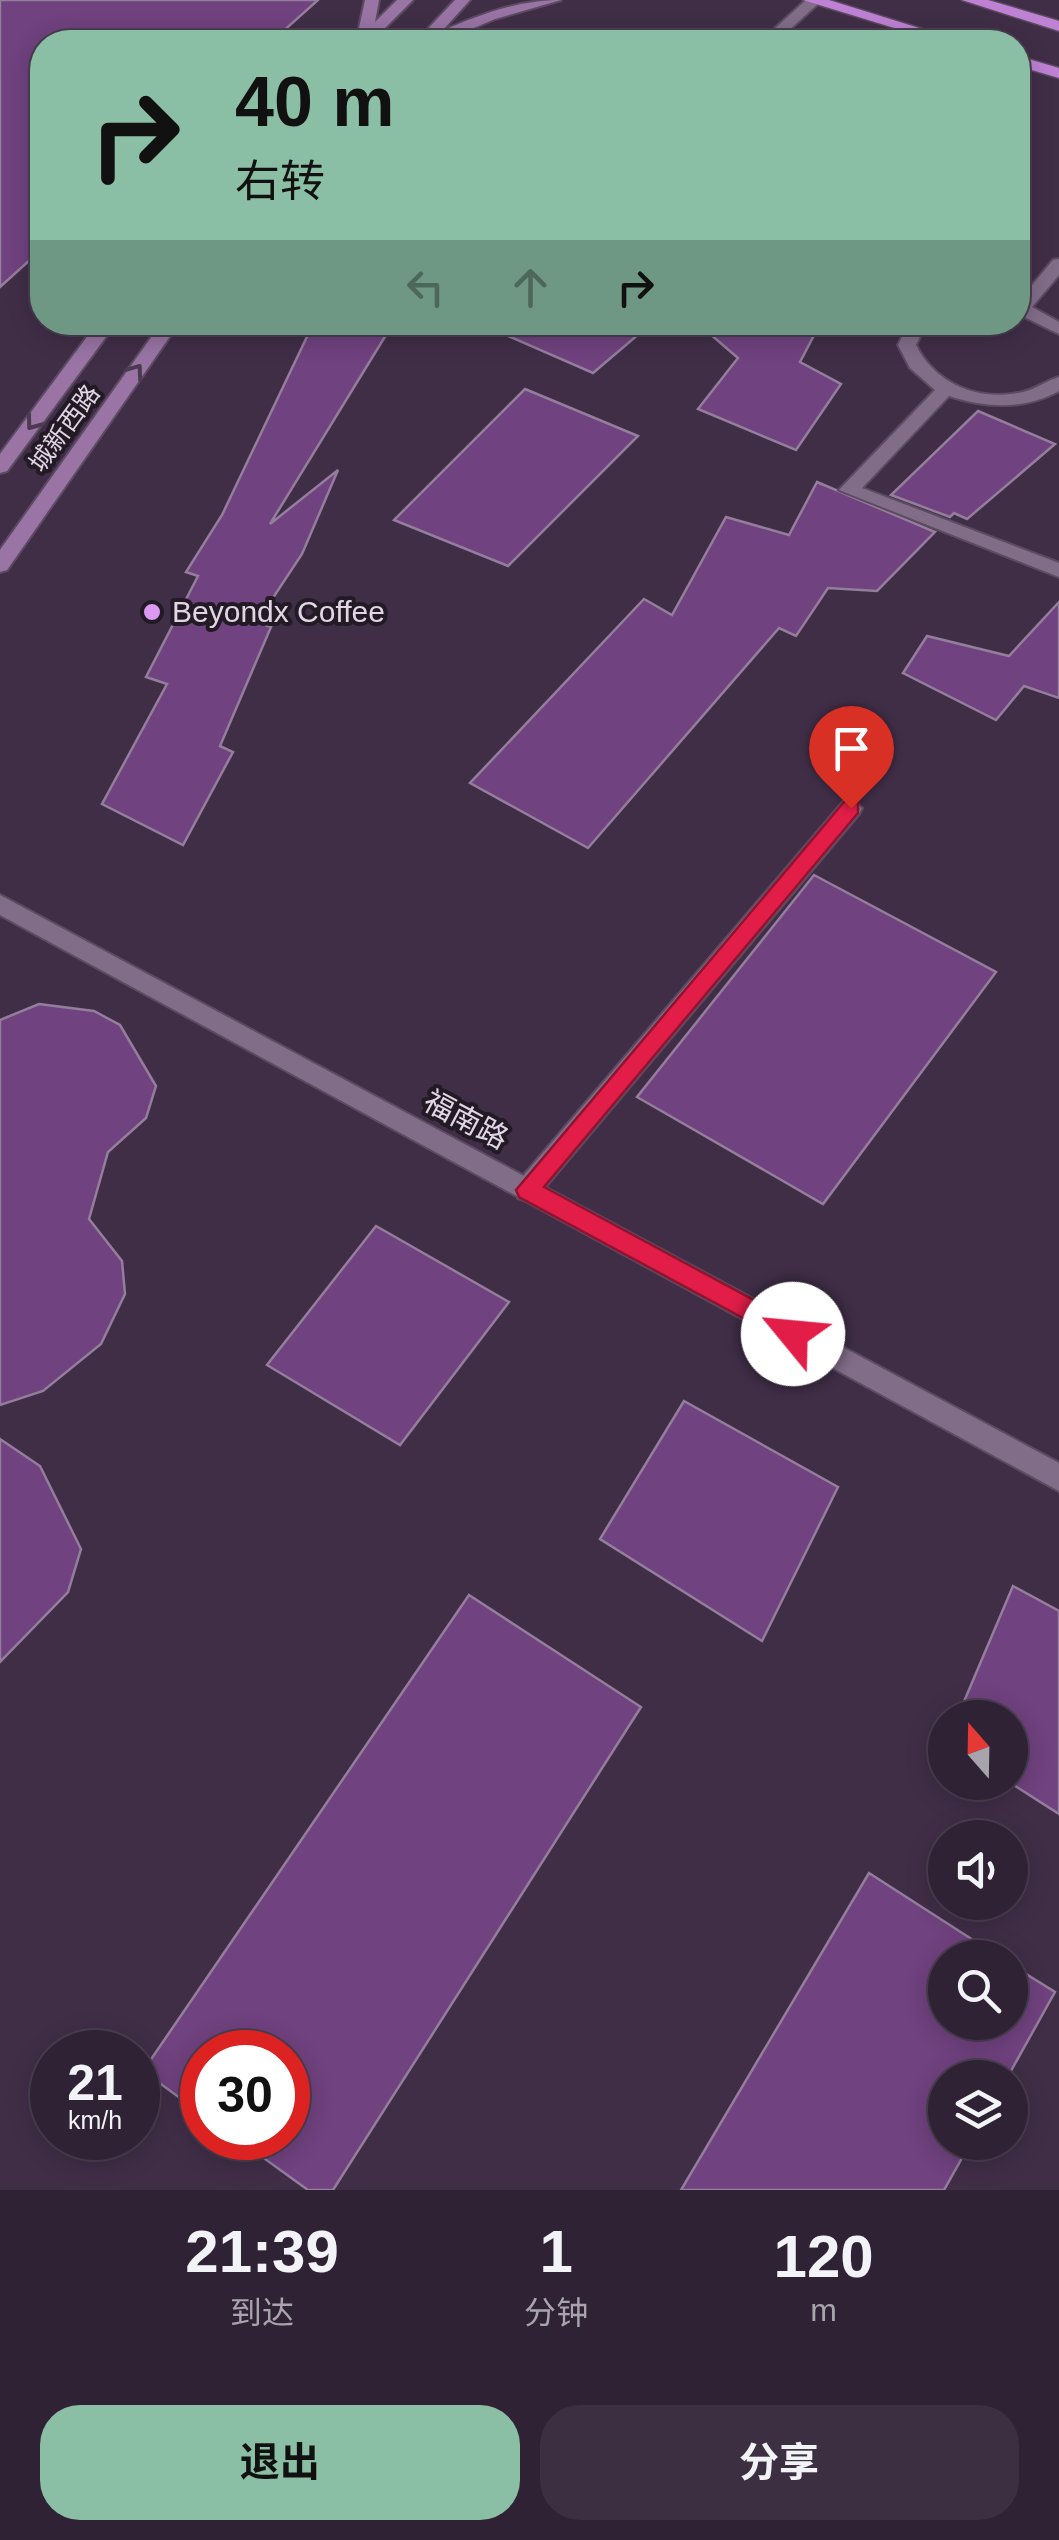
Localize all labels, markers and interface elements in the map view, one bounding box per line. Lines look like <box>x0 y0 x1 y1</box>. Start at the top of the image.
text: 40 m <box>235 63 395 141</box>
icon: right <box>70 70 200 200</box>
text: 右转 <box>235 156 325 207</box>
icon: left <box>398 260 453 315</box>
icon: ahead <box>503 260 558 315</box>
icon: right <box>608 260 663 315</box>
one-way arrow <box>124 364 142 382</box>
street label: 城新西路 <box>23 379 105 477</box>
one-way arrow <box>28 412 45 430</box>
place label: Beyondx Coffee <box>172 595 385 628</box>
marker: Beyondx Coffee <box>141 601 163 623</box>
pin <box>809 706 894 809</box>
icon: arrive <box>824 721 879 776</box>
street label: 福南路 <box>419 1084 514 1155</box>
position arrow <box>741 1282 845 1386</box>
north arrow <box>928 1700 1028 1800</box>
map controls <box>928 1700 1028 2160</box>
button: sound <box>928 1820 1028 1920</box>
button: search <box>928 1940 1028 2040</box>
speed limit sign: 30 <box>180 2030 310 2160</box>
text: 21 <box>67 2055 123 2111</box>
button: layers <box>928 2060 1028 2160</box>
text: km/h <box>68 2106 122 2134</box>
text: 21:39 <box>185 2218 339 2285</box>
text: 1 <box>539 2218 573 2285</box>
text: 120 <box>774 2223 874 2290</box>
text: m <box>810 2292 837 2328</box>
text: 到达 <box>230 2295 294 2331</box>
text: 分钟 <box>524 2295 588 2331</box>
button: 退出 <box>40 2405 520 2520</box>
button: 分享 <box>540 2405 1019 2520</box>

